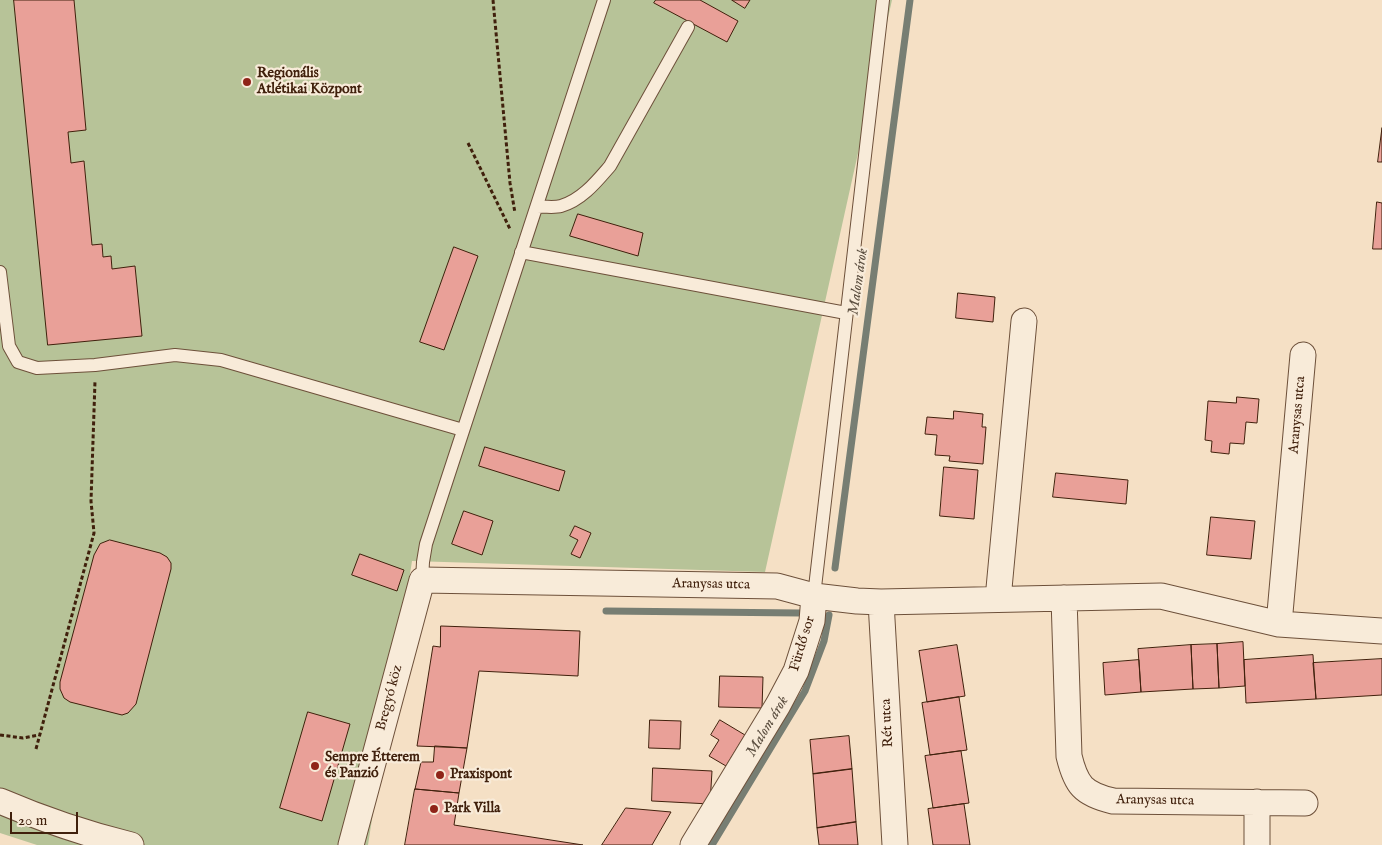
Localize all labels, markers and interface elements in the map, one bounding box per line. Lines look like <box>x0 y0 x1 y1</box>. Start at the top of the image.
place label: Regionális Atlétikai Központ <box>257 66 362 98</box>
marker: Regionális Atlétikai Központ <box>241 76 253 88</box>
water label: Malom árok <box>845 247 873 317</box>
street label: Aranysas utca <box>1286 375 1310 455</box>
street label: Aranysas utca <box>672 576 750 594</box>
street label: Fürdő sor <box>787 614 819 674</box>
street label: Bregyó köz <box>373 663 407 733</box>
water label: Malom árok <box>743 693 793 761</box>
street label: Rét utca <box>878 698 898 748</box>
place label: Sempre Étterem és Panzió <box>325 750 420 782</box>
marker: Sempre Étterem és Panzió <box>309 760 321 772</box>
place label: Praxispont <box>450 767 512 783</box>
marker: Praxispont <box>434 769 446 781</box>
street label: Aranysas utca <box>1116 792 1194 810</box>
place label: Park Villa <box>444 801 500 817</box>
scale bar <box>12 802 80 834</box>
marker: Park Villa <box>428 803 440 815</box>
text: 20 m <box>18 811 47 830</box>

